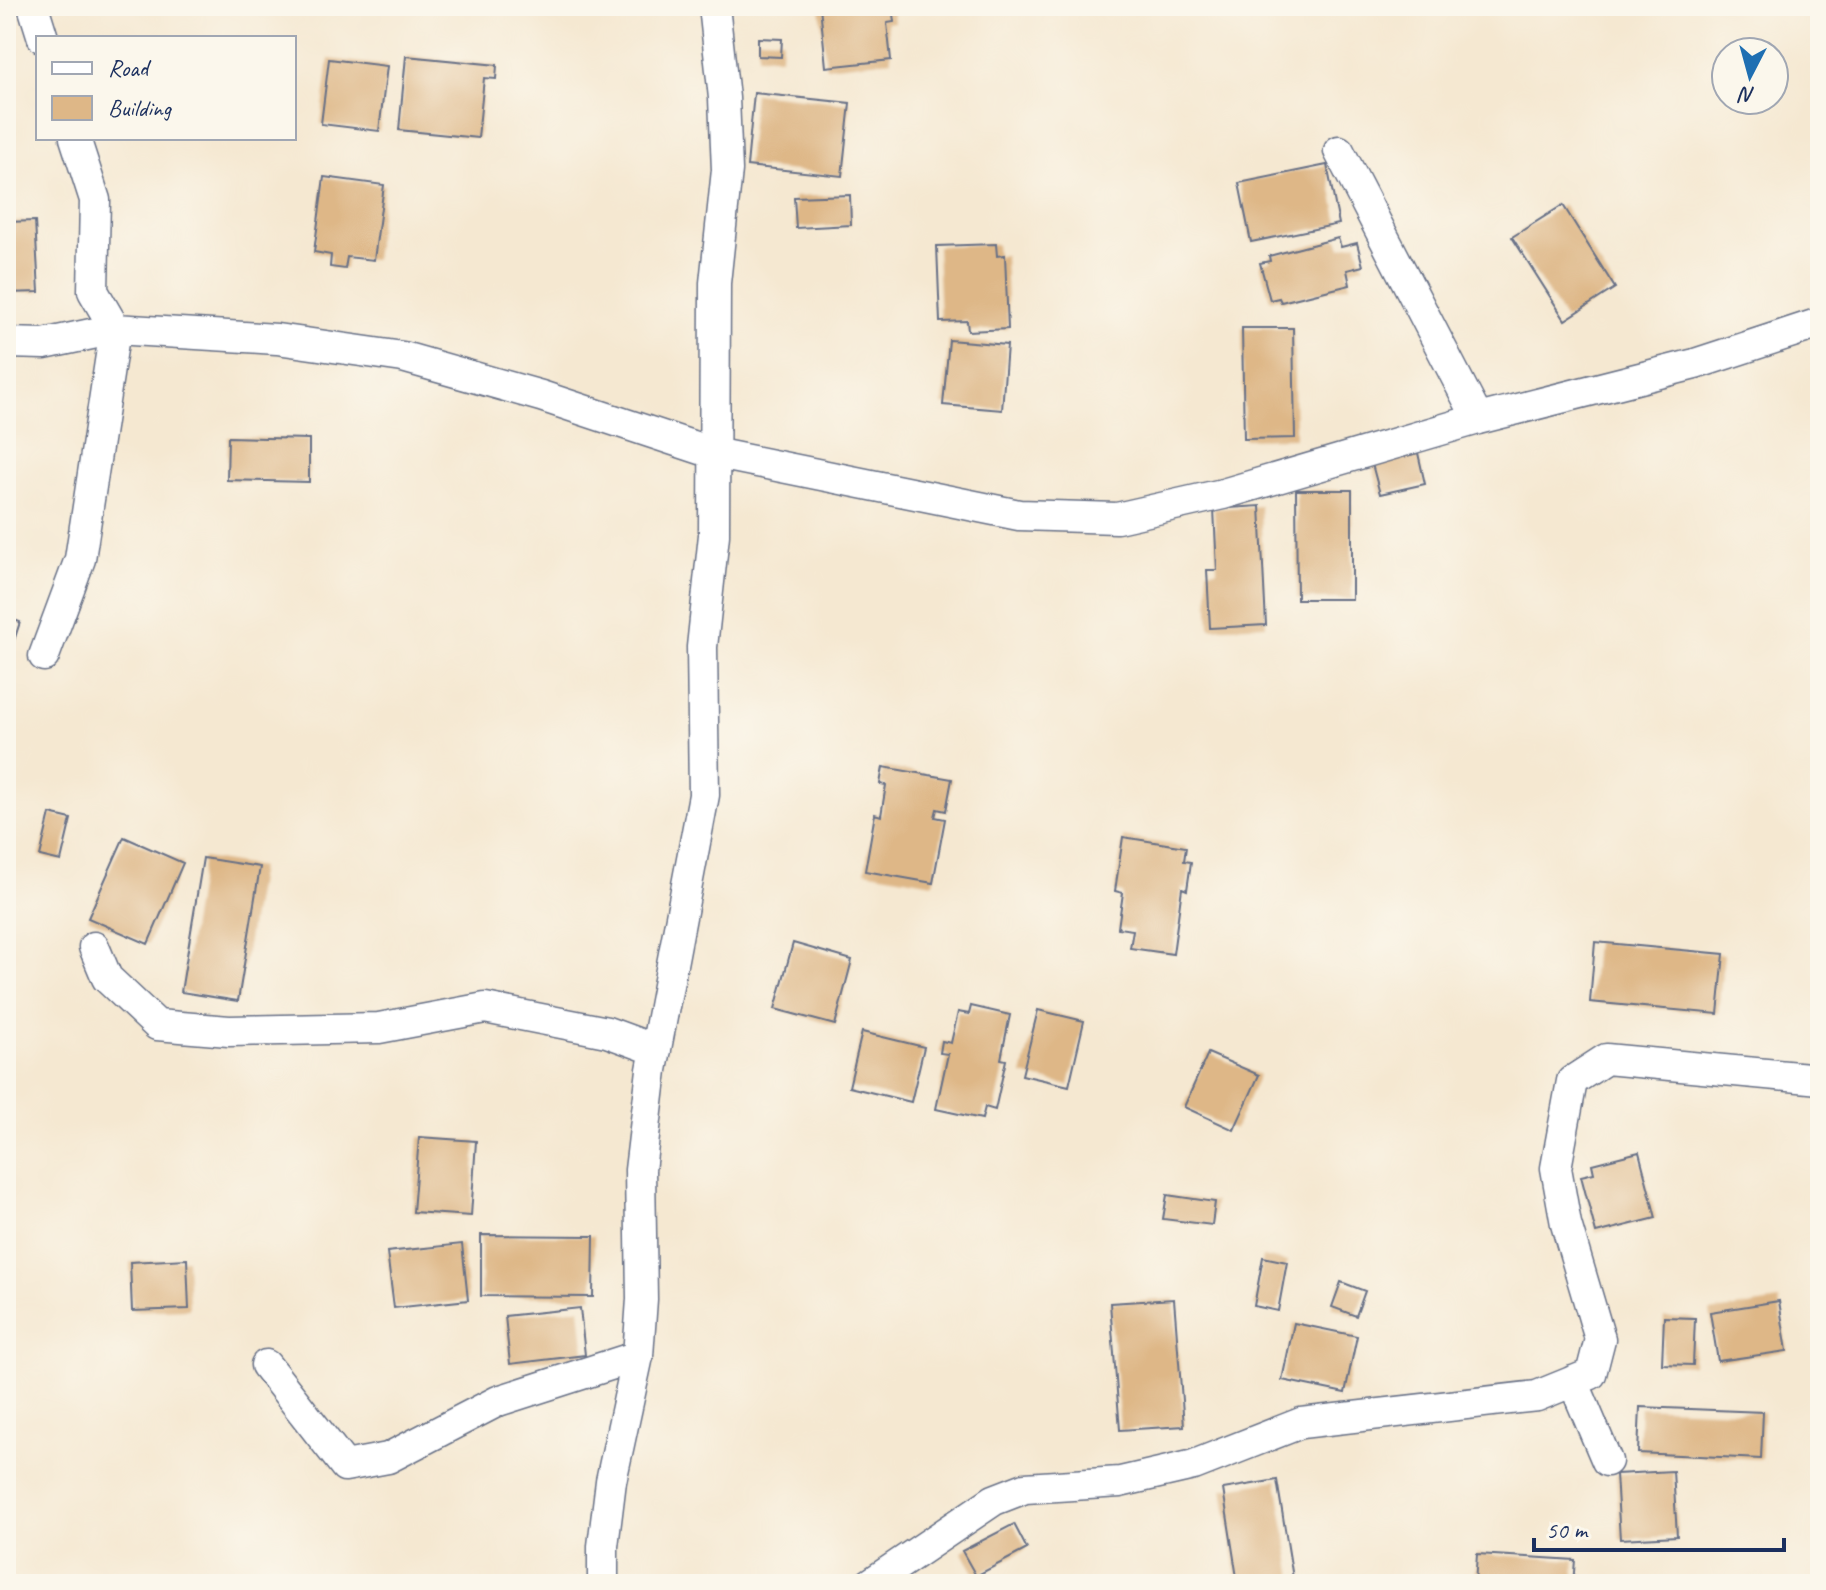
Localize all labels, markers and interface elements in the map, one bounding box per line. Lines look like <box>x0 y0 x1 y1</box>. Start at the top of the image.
legend <box>36 36 296 140</box>
north arrow <box>1710 36 1790 116</box>
text: Road <box>108 53 152 83</box>
text: N <box>1736 80 1756 110</box>
text: Building <box>108 93 173 123</box>
scale bar <box>1534 1502 1784 1552</box>
text: 50 m <box>1546 1515 1589 1545</box>

